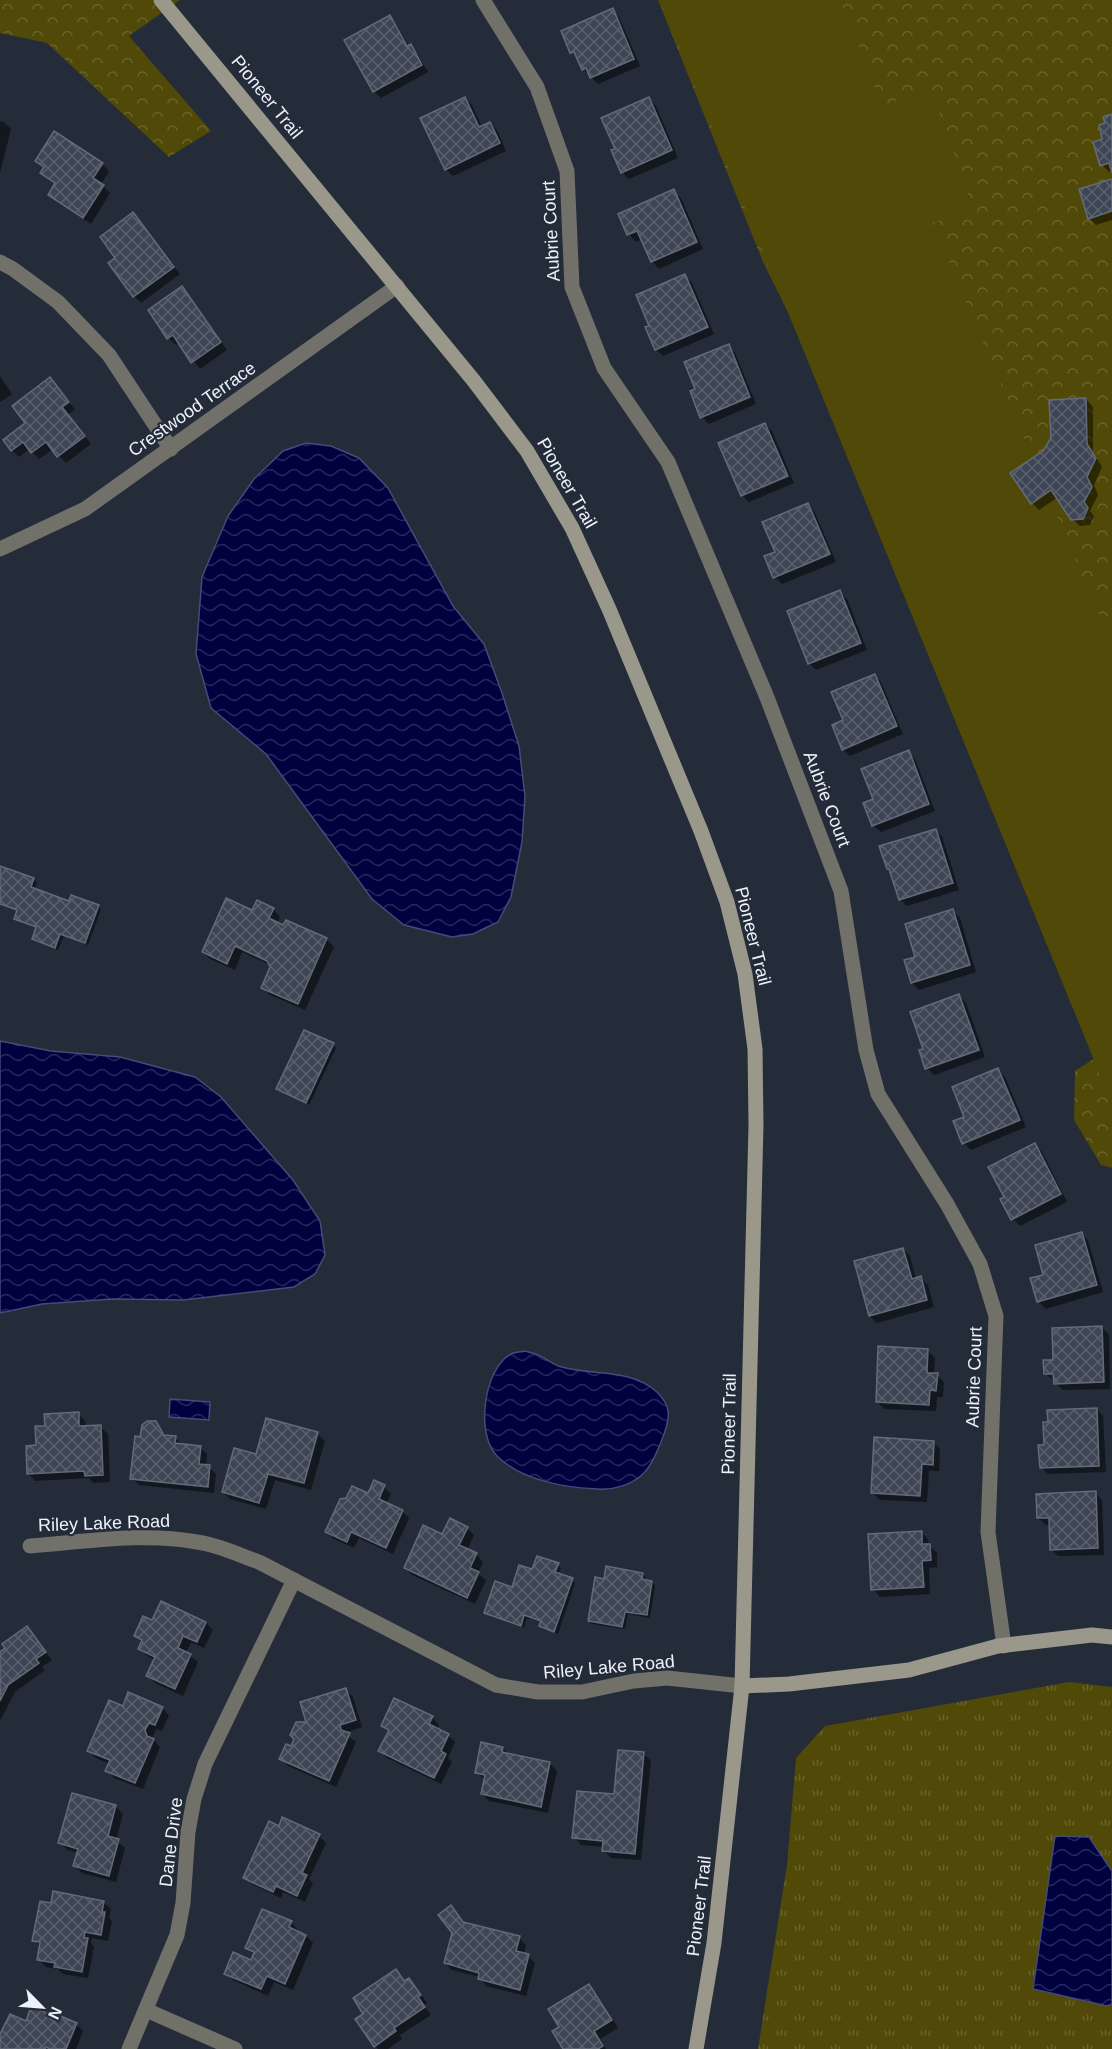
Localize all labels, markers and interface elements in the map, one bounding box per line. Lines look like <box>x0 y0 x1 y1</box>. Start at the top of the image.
street label: Pioneer Trail <box>227 51 307 143</box>
street label: Aubrie Court <box>538 180 564 282</box>
street label: Crestwood Terrace <box>125 358 259 460</box>
street label: Pioneer Trail <box>533 434 601 532</box>
street label: Aubrie Court <box>800 748 854 850</box>
street label: Pioneer Trail <box>731 885 775 987</box>
street label: Aubrie Court <box>962 1326 986 1428</box>
street label: Pioneer Trail <box>718 1373 740 1475</box>
street label: Riley Lake Road <box>38 1511 170 1535</box>
street label: Riley Lake Road <box>542 1651 676 1683</box>
street label: Dane Drive <box>156 1796 186 1888</box>
street label: Pioneer Trail <box>683 1855 715 1957</box>
north arrow <box>12 1977 72 2037</box>
text: N <box>45 2004 65 2022</box>

